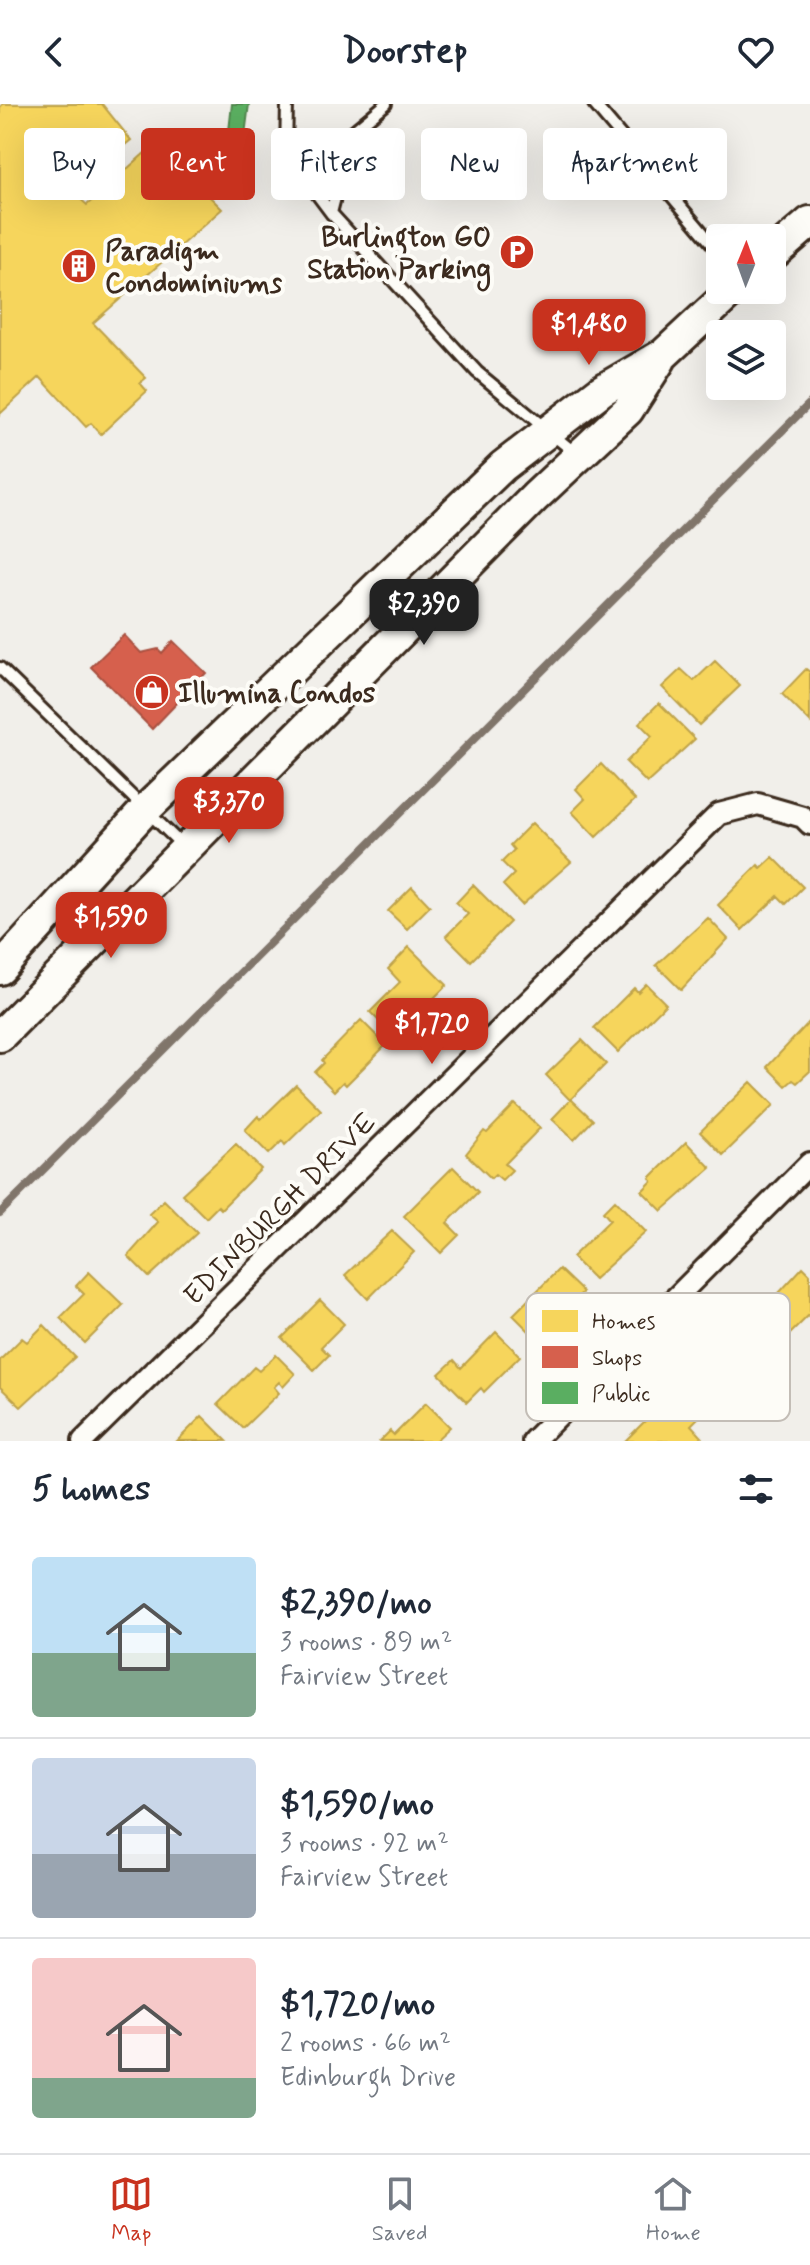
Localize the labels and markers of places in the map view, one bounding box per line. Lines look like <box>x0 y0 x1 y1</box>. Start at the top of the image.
place label: Burlington GO Station Parking <box>307 220 491 292</box>
parking icon: Burlington GO Station Parking <box>498 233 536 271</box>
place label: Paradigm Condominiums <box>105 234 283 303</box>
building icon: Paradigm Condominiums <box>60 247 98 285</box>
pin: $1,480 <box>524 299 654 367</box>
pin: $2,390 <box>359 579 489 647</box>
shop icon: Illumina Condos <box>133 673 171 711</box>
place label: Illumina Condos <box>178 676 376 713</box>
pin: $3,370 <box>164 777 294 845</box>
pin: $1,590 <box>46 892 176 960</box>
pin: $1,720 <box>367 998 497 1066</box>

